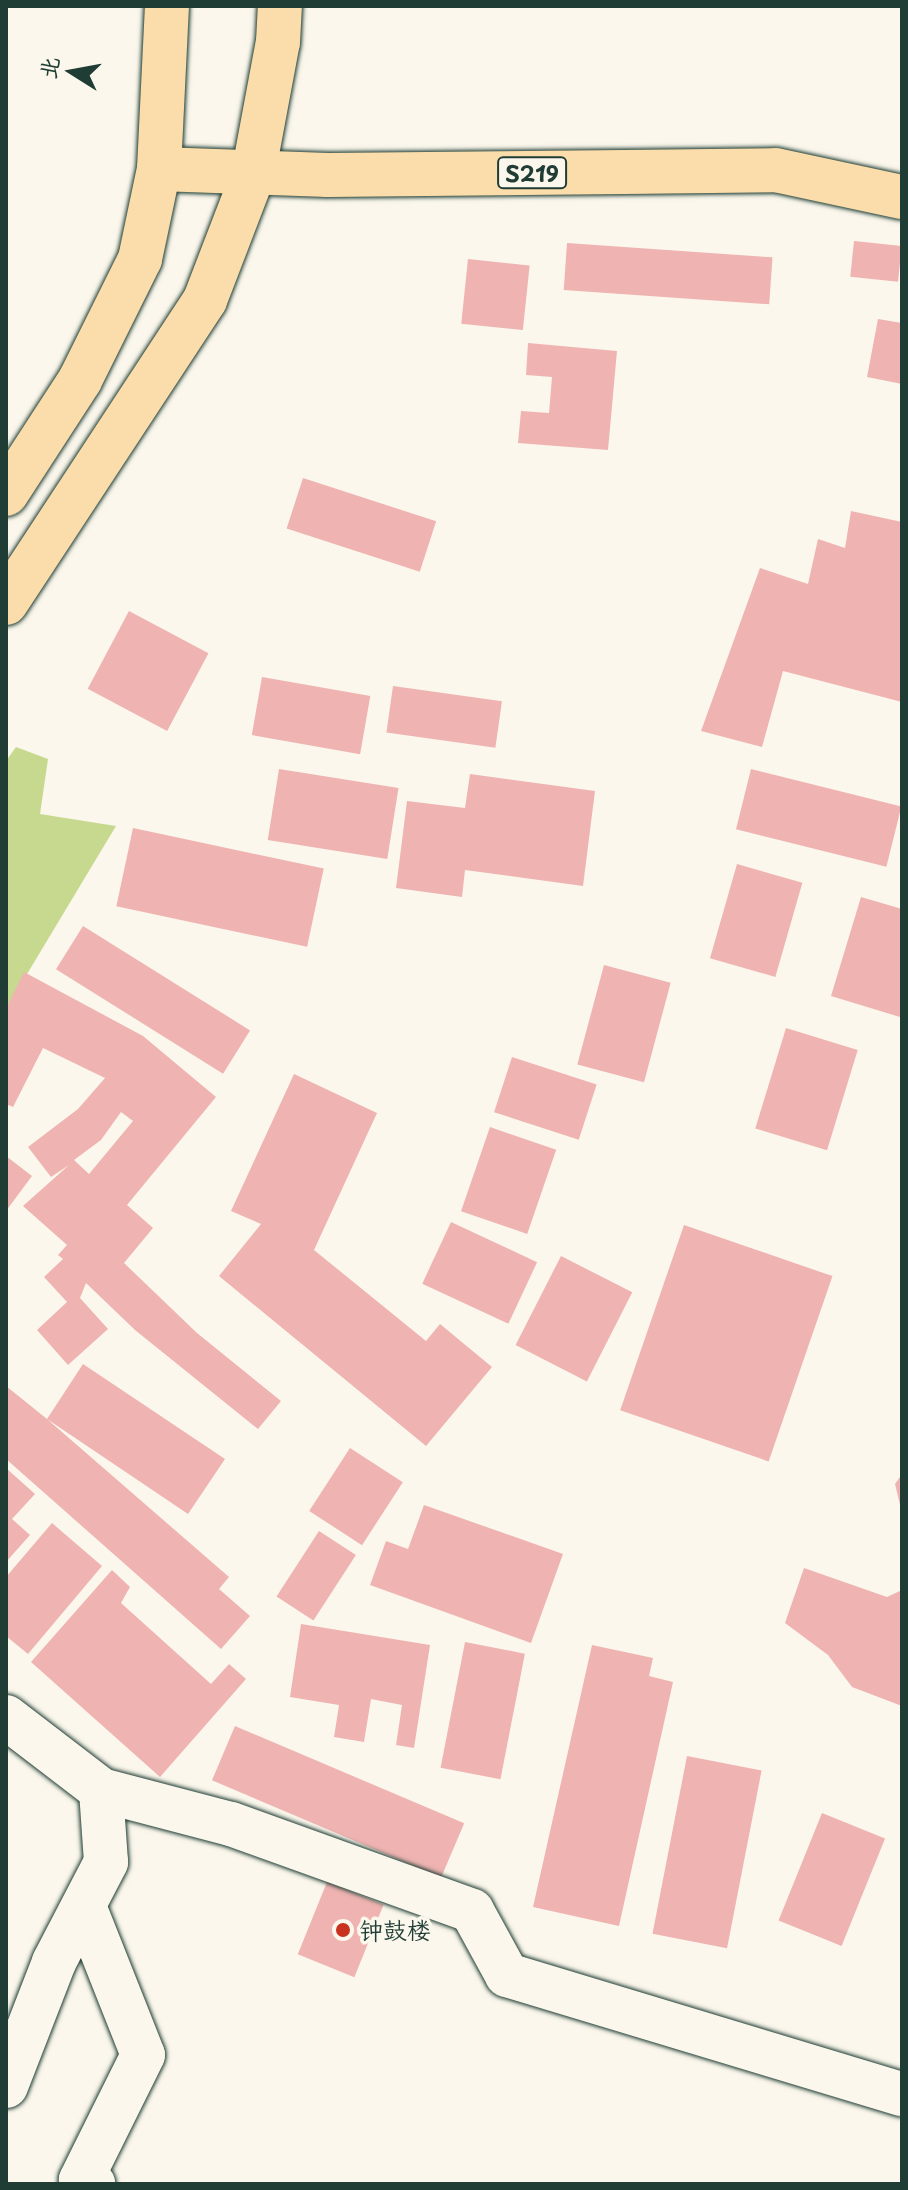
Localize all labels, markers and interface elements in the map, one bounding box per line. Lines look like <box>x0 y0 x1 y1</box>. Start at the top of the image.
north arrow <box>32 32 112 112</box>
text: 北 <box>30 53 66 81</box>
road number: S219 <box>496 155 568 191</box>
place label: 钟鼓楼 <box>359 1916 431 1944</box>
marker: 钟鼓楼 <box>334 1921 352 1939</box>

